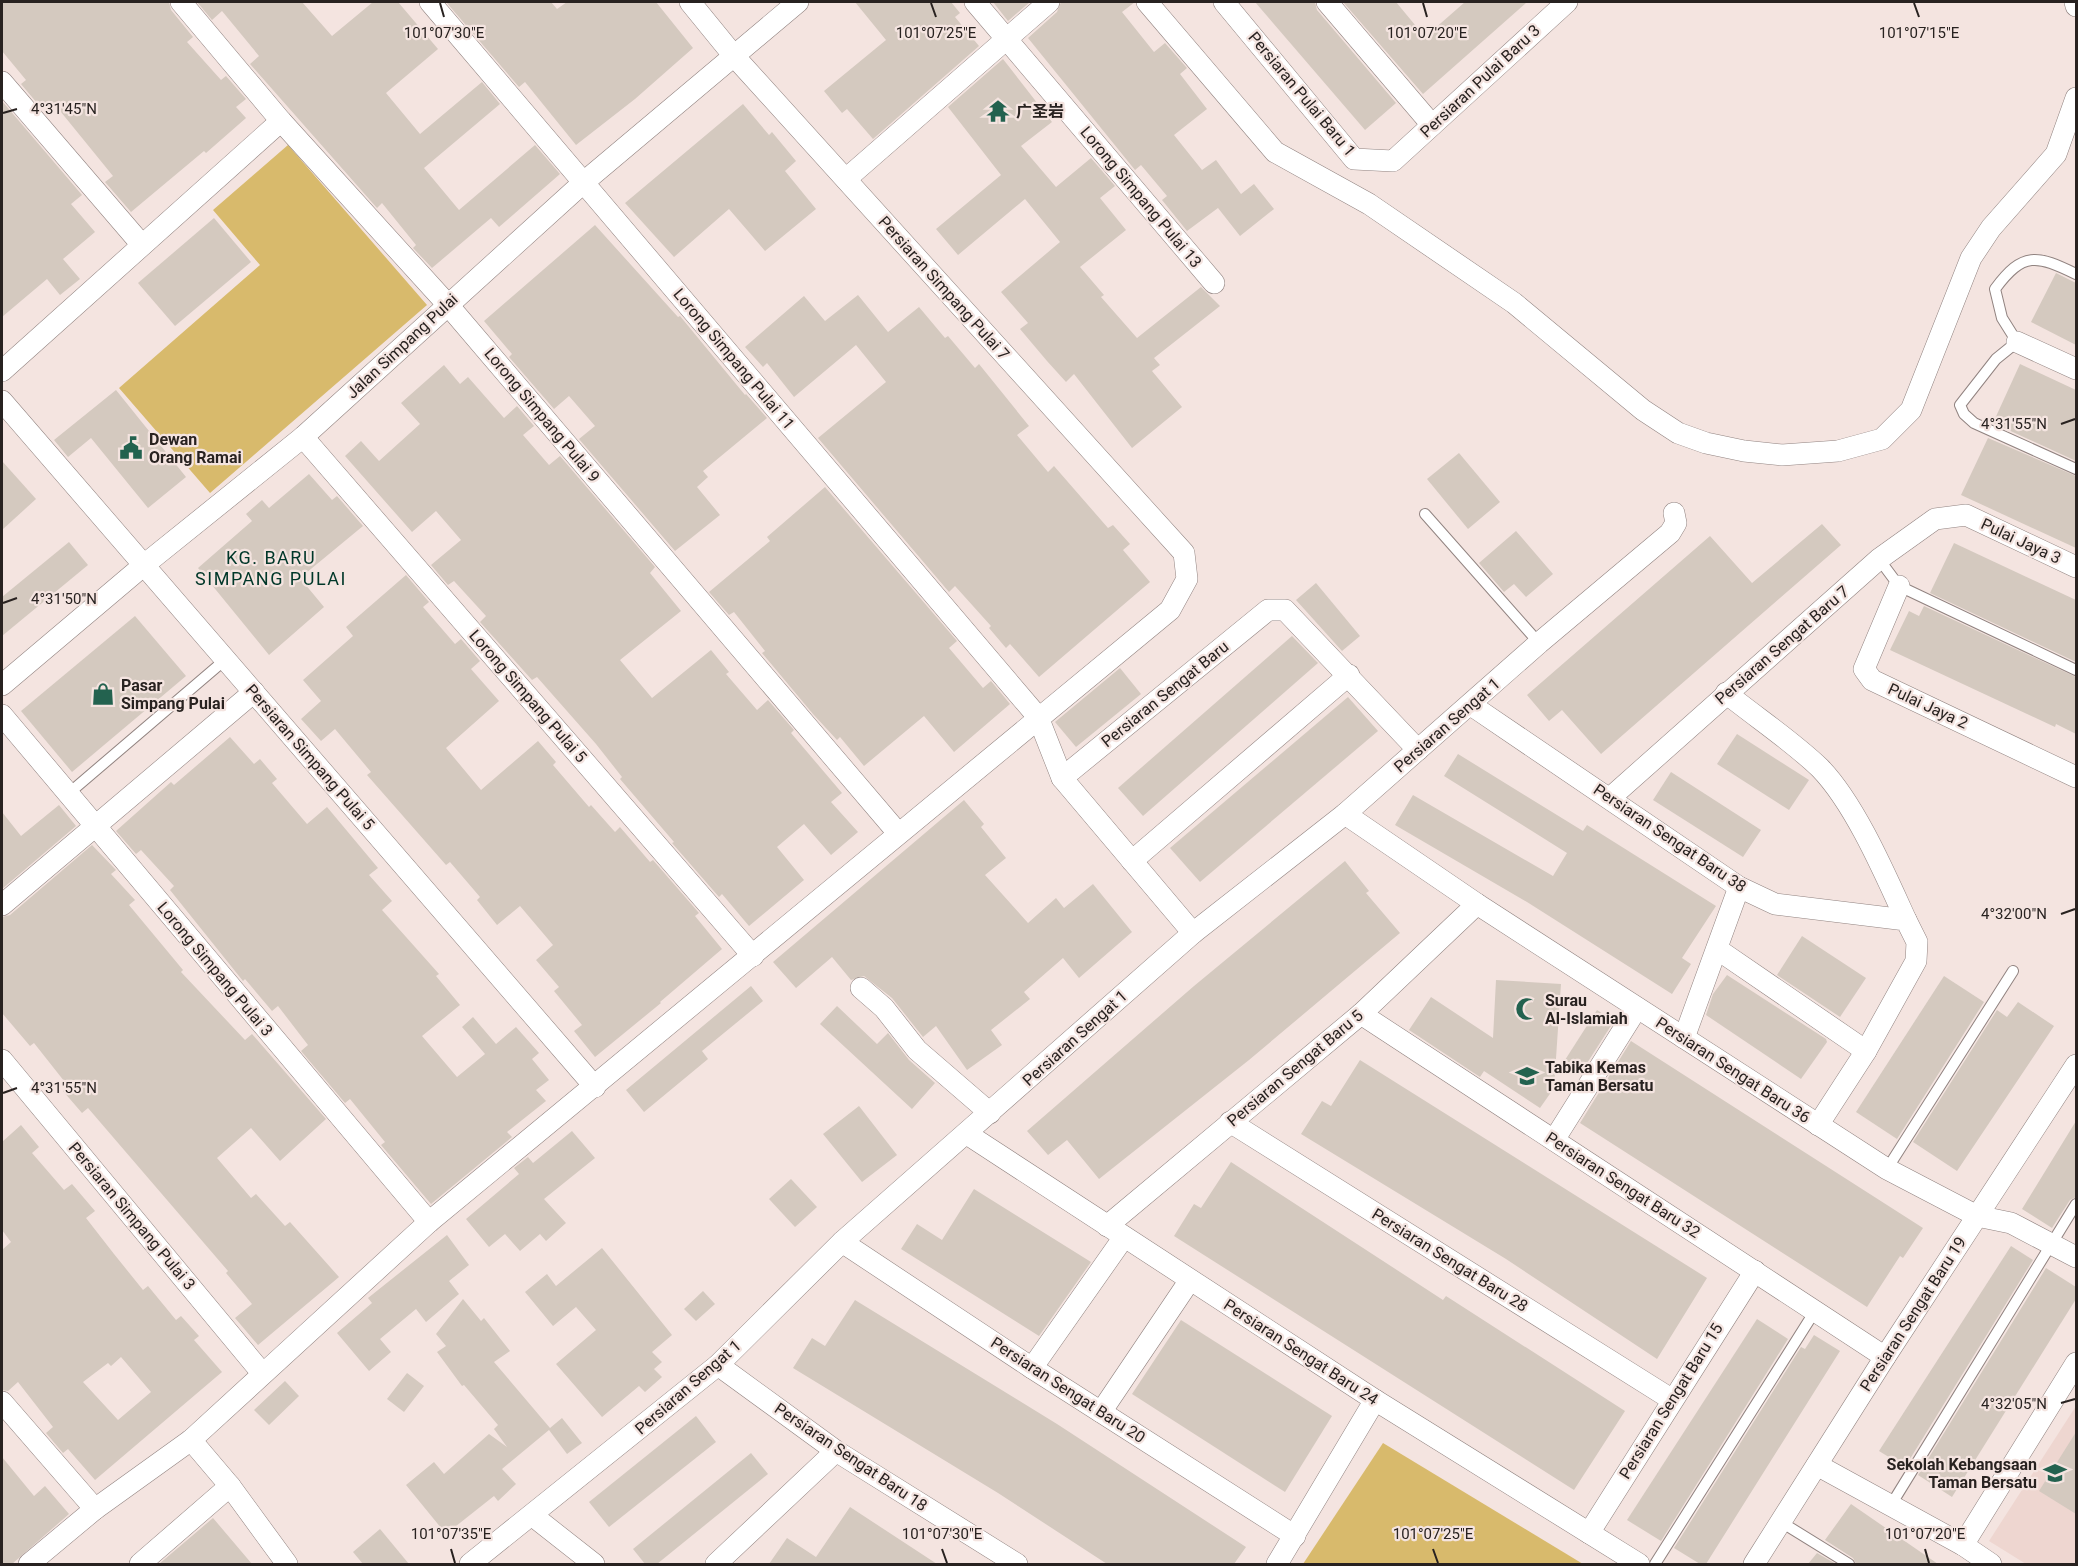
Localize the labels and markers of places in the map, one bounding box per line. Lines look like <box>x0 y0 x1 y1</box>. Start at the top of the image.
temple icon: 广圣岩 <box>985 98 1011 124</box>
place label: 广圣岩 <box>1016 102 1064 121</box>
place label: Dewan Orang Ramai <box>149 430 242 467</box>
public building icon: Dewan Orang Ramai <box>118 435 144 461</box>
place label: Pasar Simpang Pulai <box>121 676 225 713</box>
shop icon: Pasar Simpang Pulai <box>90 681 116 707</box>
place label: Surau Al-Islamiah <box>1545 991 1628 1028</box>
mosque icon: Surau Al-Islamiah <box>1514 996 1540 1022</box>
place label: Tabika Kemas Taman Bersatu <box>1545 1058 1654 1095</box>
school or university icon: Tabika Kemas Taman Bersatu <box>1514 1063 1540 1089</box>
place label: Sekolah Kebangsaan Taman Bersatu <box>1887 1455 2037 1492</box>
school or university icon: Sekolah Kebangsaan Taman Bersatu <box>2042 1460 2068 1486</box>

